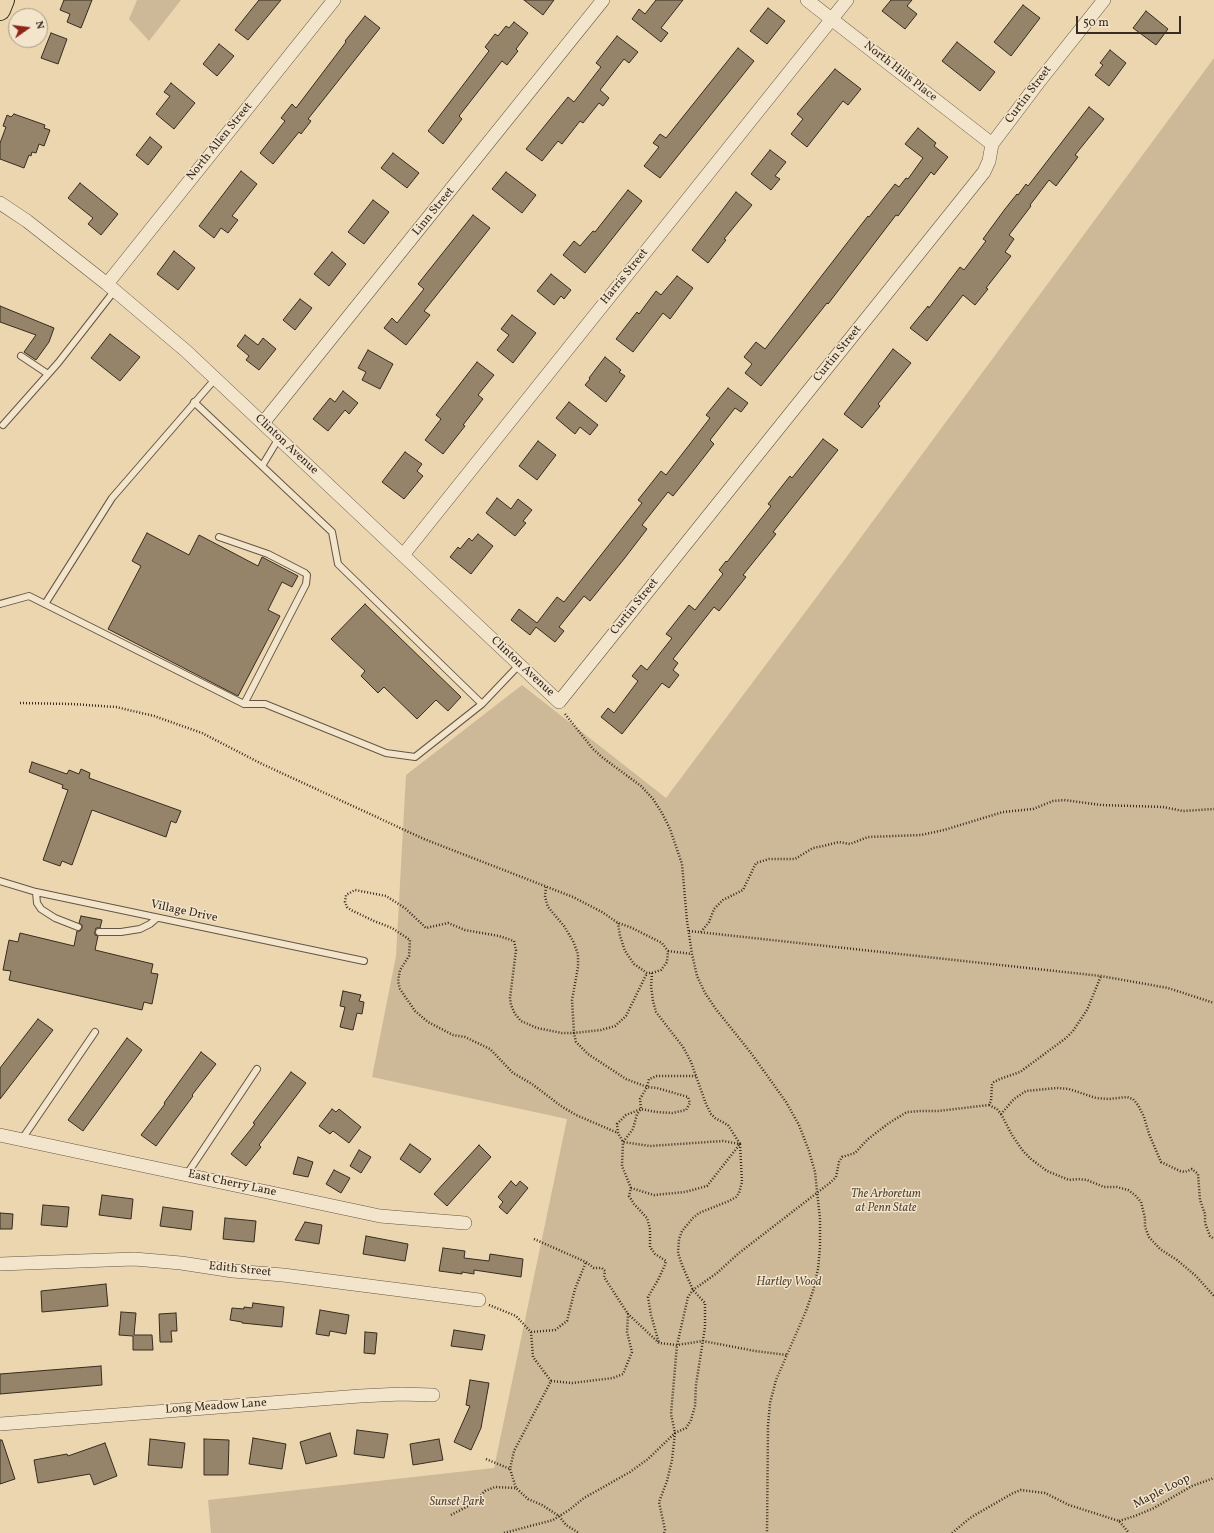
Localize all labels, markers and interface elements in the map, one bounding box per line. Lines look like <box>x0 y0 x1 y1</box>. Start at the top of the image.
north arrow <box>8 8 48 48</box>
scale bar <box>1078 8 1183 34</box>
text: 50 m <box>1083 15 1109 31</box>
text: N <box>31 20 47 31</box>
street label: North Hills Place <box>860 39 940 105</box>
street label: Curtin Street <box>1003 63 1055 127</box>
street label: North Allen Street <box>184 100 256 184</box>
street label: Linn Street <box>410 185 458 239</box>
street label: Harris Street <box>598 246 652 308</box>
street label: Curtin Street <box>811 323 865 385</box>
street label: Clinton Avenue <box>251 412 321 478</box>
street label: Curtin Street <box>608 576 662 638</box>
street label: Clinton Avenue <box>487 634 557 700</box>
street label: Village Drive <box>149 898 219 926</box>
street label: East Cherry Lane <box>186 1168 278 1200</box>
park label: The Arboretum at Penn State <box>851 1188 921 1216</box>
street label: Edith Street <box>208 1260 272 1280</box>
park label: Hartley Wood <box>756 1276 822 1290</box>
street label: Long Meadow Lane <box>165 1396 267 1418</box>
street label: Maple Loop <box>1131 1472 1193 1512</box>
park label: Sunset Park <box>429 1496 485 1510</box>

